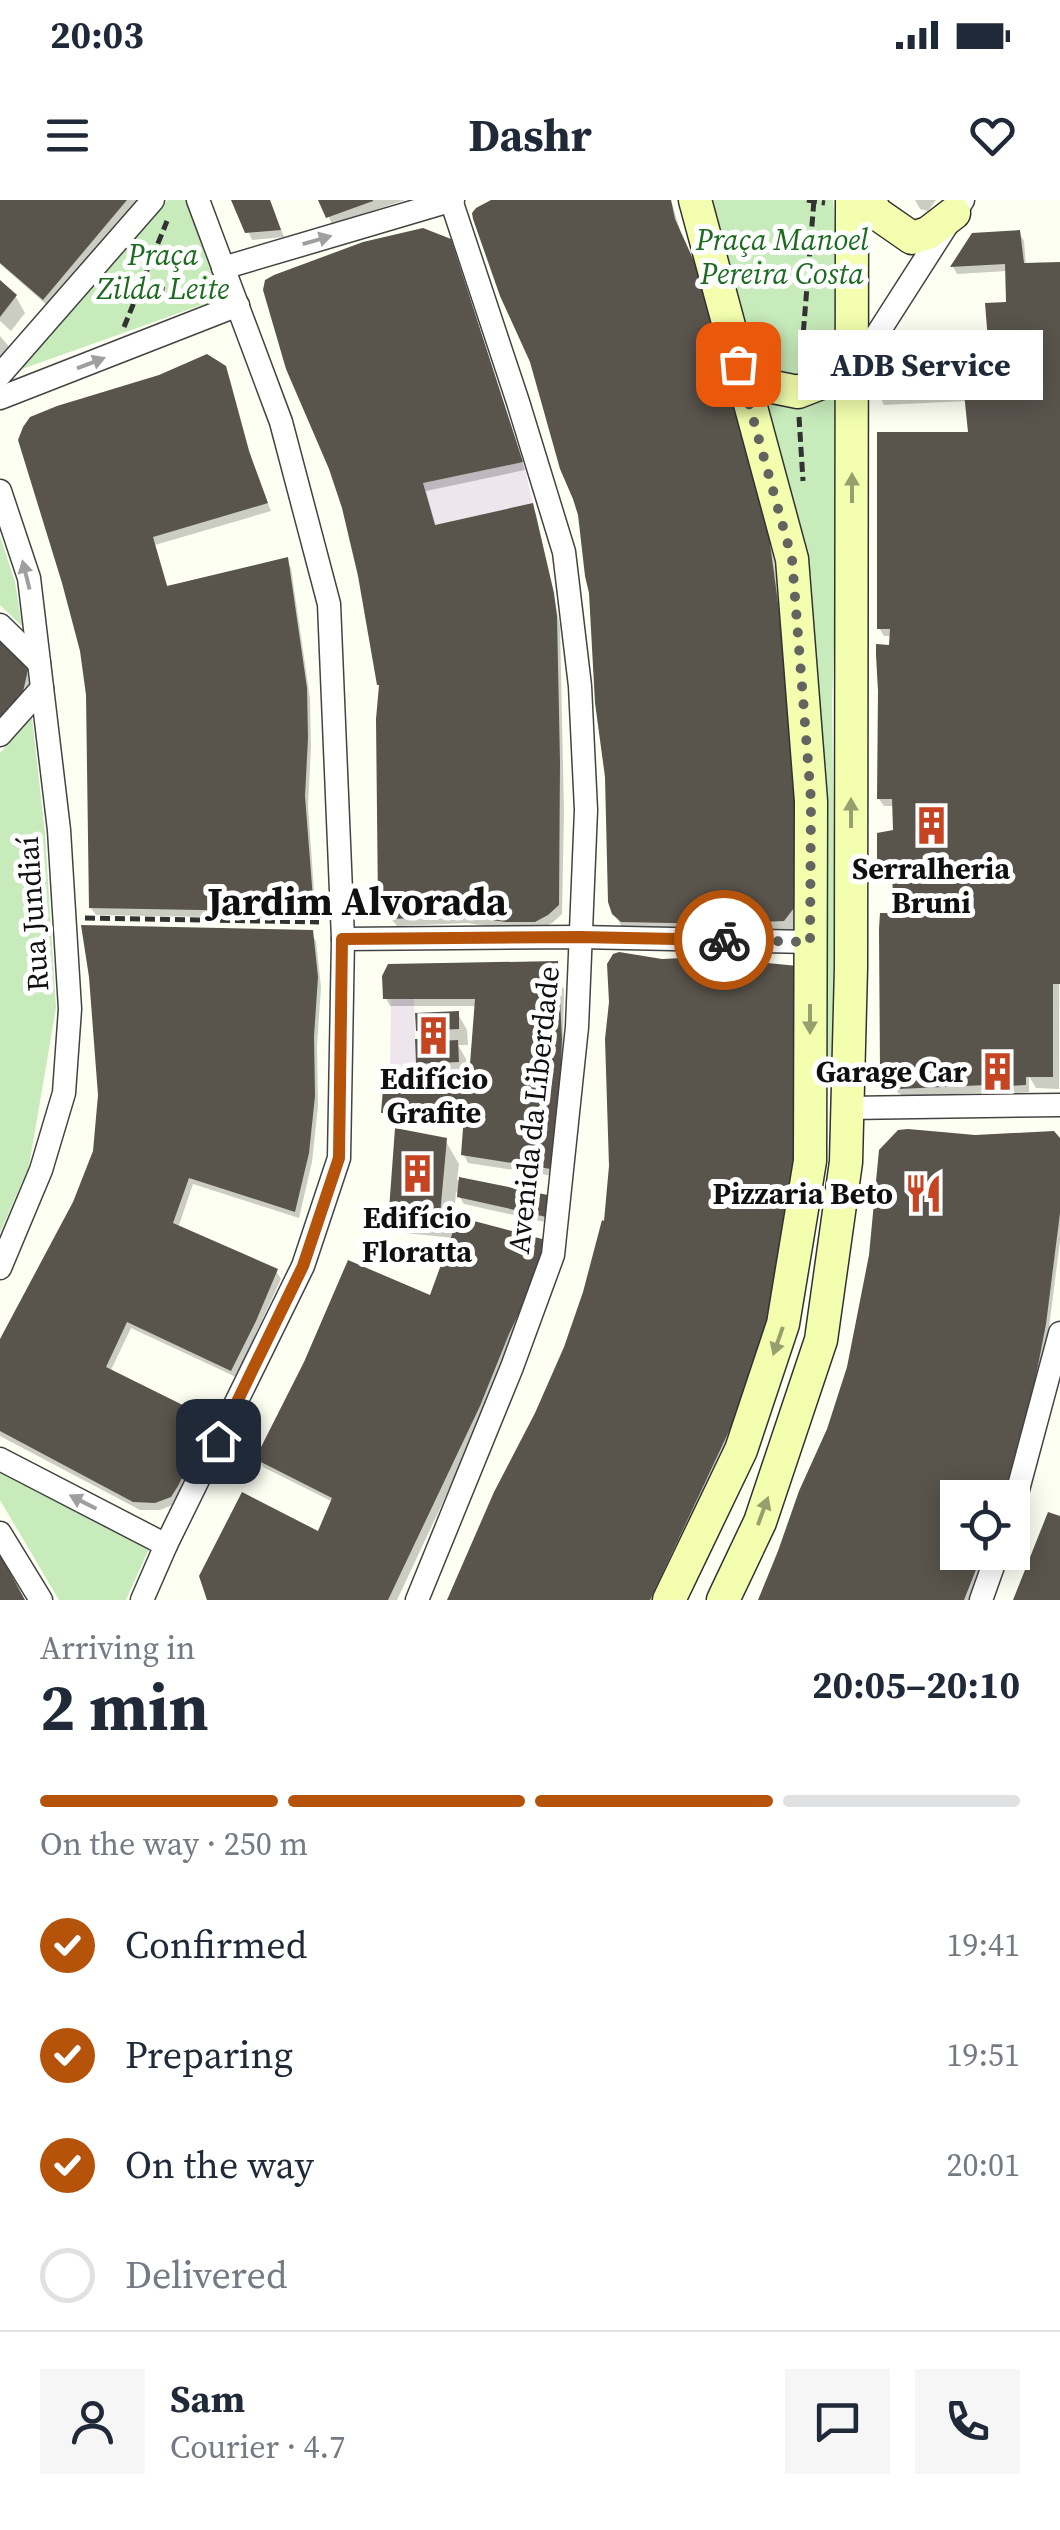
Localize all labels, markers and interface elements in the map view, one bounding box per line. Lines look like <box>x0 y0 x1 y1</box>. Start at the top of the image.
text: 20:03 <box>50 9 144 61</box>
text: Dashr <box>468 104 592 166</box>
icon: menu <box>40 108 95 163</box>
icon: heart <box>965 108 1020 163</box>
park label: Praça Manoel Pereira Costa <box>695 219 869 294</box>
one-way arrow <box>302 232 333 247</box>
park label: Praça Zilda Leite <box>96 234 229 309</box>
pin <box>696 322 781 407</box>
callout: ADB Service <box>798 329 1043 399</box>
icon: bag <box>711 337 766 392</box>
text: ADB Service <box>830 343 1011 387</box>
one-way arrow <box>76 354 106 370</box>
one-way arrow <box>844 471 860 503</box>
one-way arrow <box>18 559 33 590</box>
one-way arrow <box>843 796 859 828</box>
building icon: Serralheria Bruni <box>910 804 952 846</box>
street label: Rua Jundiaí <box>7 835 58 993</box>
place label: Serralheria Bruni <box>852 848 1011 923</box>
district label: Jardim Alvorada <box>204 874 508 928</box>
courier <box>674 890 774 990</box>
icon: bike <box>697 913 752 968</box>
street label: Avenida da Liberdade <box>498 964 569 1256</box>
one-way arrow <box>802 1003 818 1035</box>
building icon: Edifício Grafite <box>413 1014 455 1056</box>
place label: Garage Car <box>816 1051 967 1092</box>
building icon: Garage Car <box>976 1051 1018 1093</box>
place label: Edifício Grafite <box>380 1058 488 1133</box>
building icon: Edifício Floratta <box>396 1153 438 1195</box>
place label: Pizzaria Beto <box>713 1173 893 1214</box>
restaurant icon: Pizzaria Beto <box>902 1173 944 1215</box>
place label: Edifício Floratta <box>362 1197 473 1272</box>
one-way arrow <box>769 1326 784 1356</box>
pin <box>176 1399 261 1484</box>
icon: home <box>191 1414 246 1469</box>
map controls <box>940 1480 1030 1570</box>
button: locate <box>940 1480 1030 1570</box>
one-way arrow <box>68 1494 97 1511</box>
one-way arrow <box>756 1496 771 1526</box>
text: Arriving in <box>40 1626 195 1670</box>
text: 20:05–20:10 <box>812 1659 1020 1711</box>
text: 2 min <box>40 1663 209 1752</box>
text: On the way · 250 m <box>40 1822 308 1866</box>
icon: check <box>40 1918 95 1973</box>
text: Confirmed <box>125 1919 307 1971</box>
text: 19:41 <box>946 1923 1020 1967</box>
icon: check <box>40 2028 95 2083</box>
text: Preparing <box>125 2029 293 2081</box>
text: 19:51 <box>946 2033 1020 2077</box>
icon: check <box>40 2138 95 2193</box>
text: On the way <box>125 2139 314 2191</box>
text: 20:01 <box>946 2143 1020 2187</box>
text: Delivered <box>125 2249 288 2301</box>
button: person <box>40 2369 145 2474</box>
button: chat <box>785 2369 890 2474</box>
button: phone <box>915 2369 1020 2474</box>
text: Sam <box>170 2373 245 2425</box>
text: Courier · 4.7 <box>170 2425 345 2469</box>

